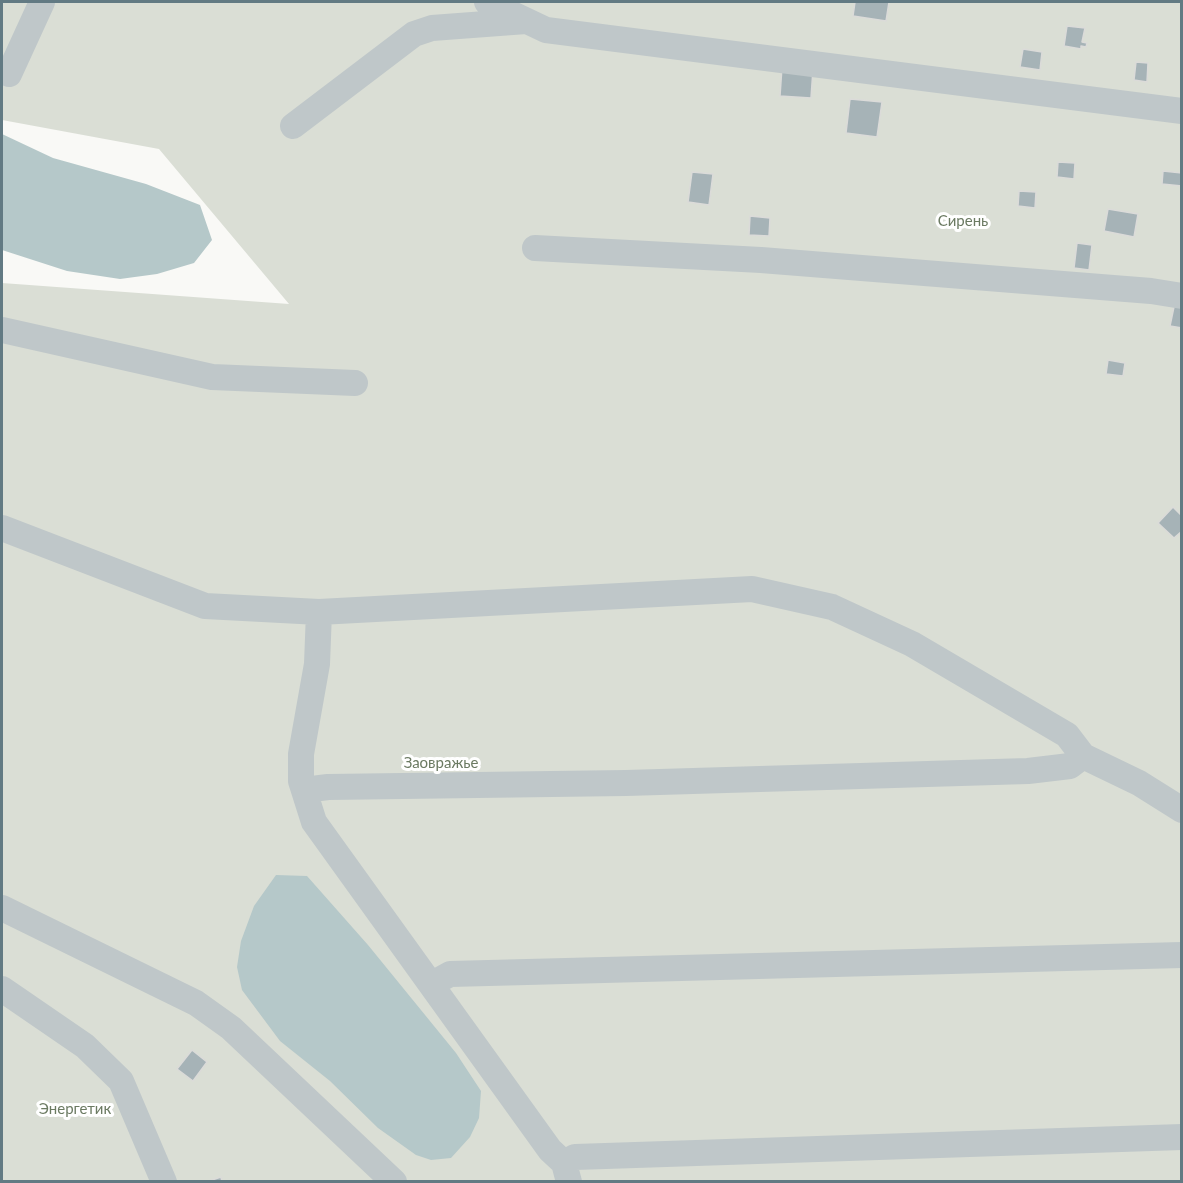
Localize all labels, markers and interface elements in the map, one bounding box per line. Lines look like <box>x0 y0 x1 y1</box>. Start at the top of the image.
park label: Сирень <box>938 212 988 230</box>
park label: Заовражье <box>404 754 478 772</box>
park label: Энергетик <box>39 1100 111 1118</box>

